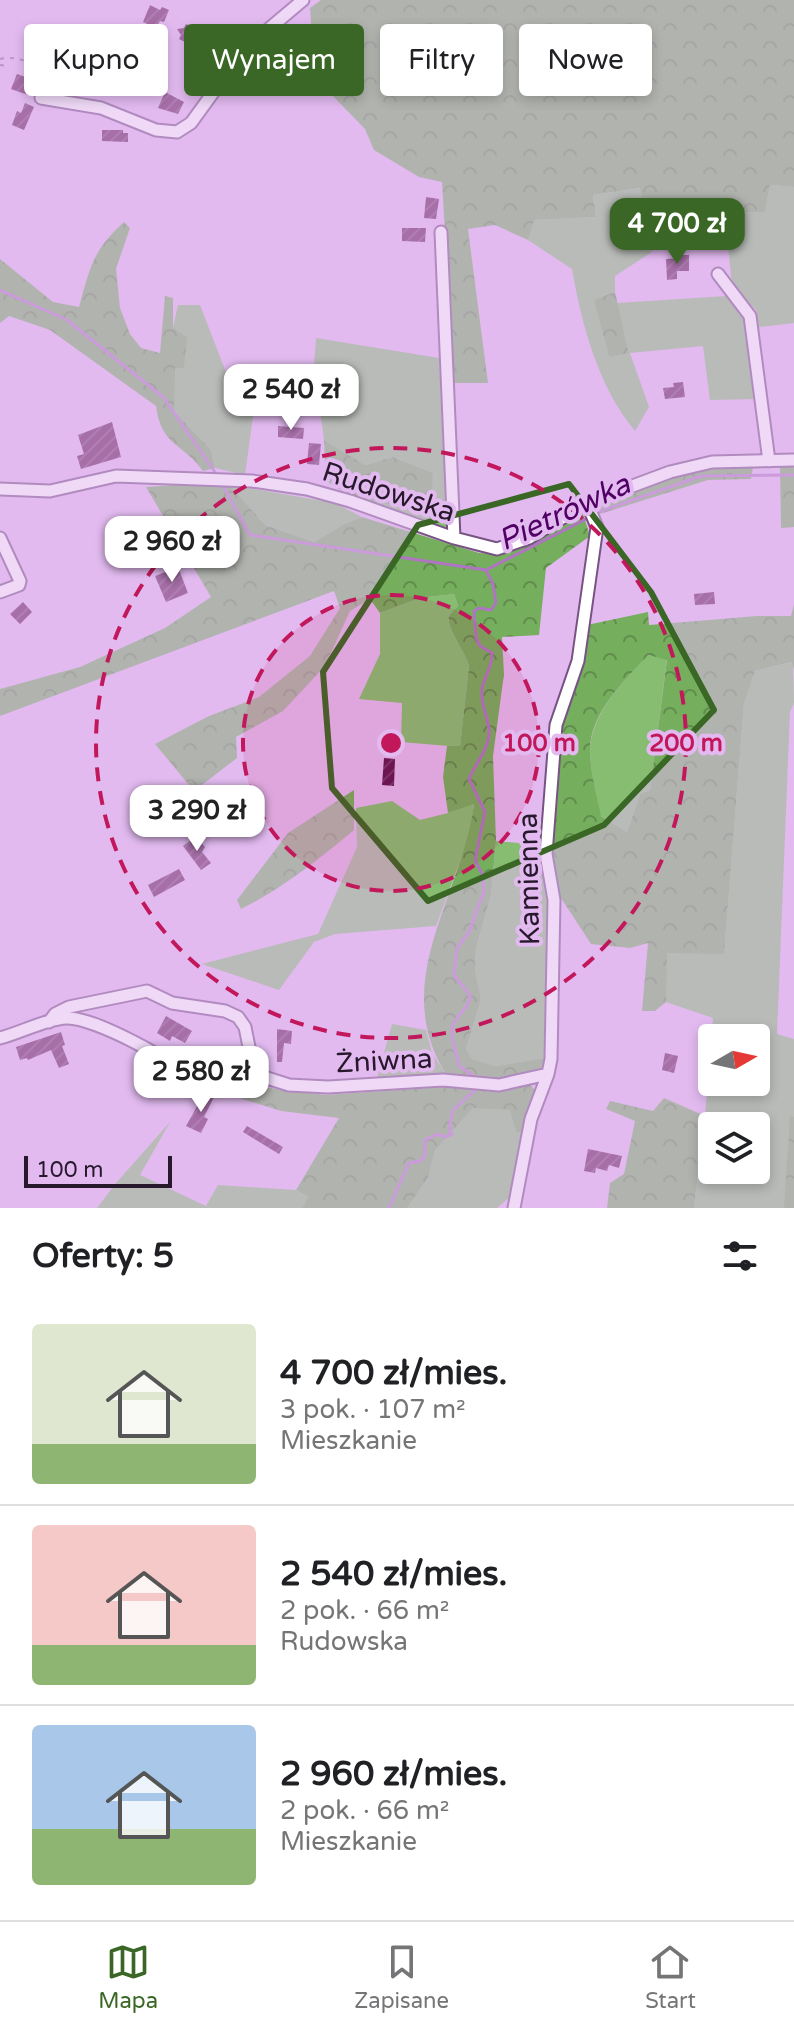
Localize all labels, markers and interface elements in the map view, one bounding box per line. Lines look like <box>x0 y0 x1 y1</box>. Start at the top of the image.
chip: Kupno <box>24 24 168 96</box>
chip: Wynajem <box>184 24 364 96</box>
chip: Filtry <box>380 24 503 96</box>
chip: Nowe <box>519 24 652 96</box>
pin: 4 700 zł <box>594 198 760 266</box>
text: 4 700 zł <box>628 208 726 239</box>
pin: 2 540 zł <box>208 364 374 432</box>
text: 2 540 zł <box>242 374 340 405</box>
street label: Rudowska <box>318 454 459 529</box>
water label: Pietrówka <box>492 465 637 559</box>
pin: 2 960 zł <box>89 516 255 584</box>
text: 2 960 zł <box>123 526 221 557</box>
centre of rings <box>377 729 405 757</box>
text: 100 m <box>502 729 576 758</box>
text: 200 m <box>649 729 723 758</box>
pin: 3 290 zł <box>114 785 280 853</box>
text: 3 290 zł <box>148 795 246 826</box>
street label: Kamienna <box>511 812 547 946</box>
north arrow <box>698 1024 770 1096</box>
map controls <box>698 1024 770 1184</box>
street label: Żniwna <box>335 1041 433 1081</box>
pin: 2 580 zł <box>118 1046 284 1114</box>
text: 2 580 zł <box>152 1056 250 1087</box>
button: layers <box>698 1112 770 1184</box>
scale bar <box>24 1152 172 1188</box>
text: 100 m <box>36 1157 103 1183</box>
icon: filters <box>718 1234 762 1278</box>
text: Oferty: 5 <box>32 1236 174 1277</box>
text: 4 700 zł/mies. <box>280 1353 507 1394</box>
icon: home <box>96 1356 192 1452</box>
text: 3 pok. · 107 m² <box>280 1394 466 1425</box>
text: Mieszkanie <box>280 1425 417 1456</box>
text: 2 540 zł/mies. <box>280 1554 507 1595</box>
icon: home <box>96 1557 192 1653</box>
text: 2 pok. · 66 m² <box>280 1595 449 1626</box>
text: Rudowska <box>280 1626 408 1657</box>
text: 2 960 zł/mies. <box>280 1754 507 1795</box>
icon: home <box>96 1757 192 1853</box>
text: 2 pok. · 66 m² <box>280 1795 449 1826</box>
text: Mieszkanie <box>280 1826 417 1857</box>
tab: Mapa <box>98 1940 158 2014</box>
tab: Zapisane <box>354 1940 449 2014</box>
tab: Start <box>645 1940 696 2014</box>

